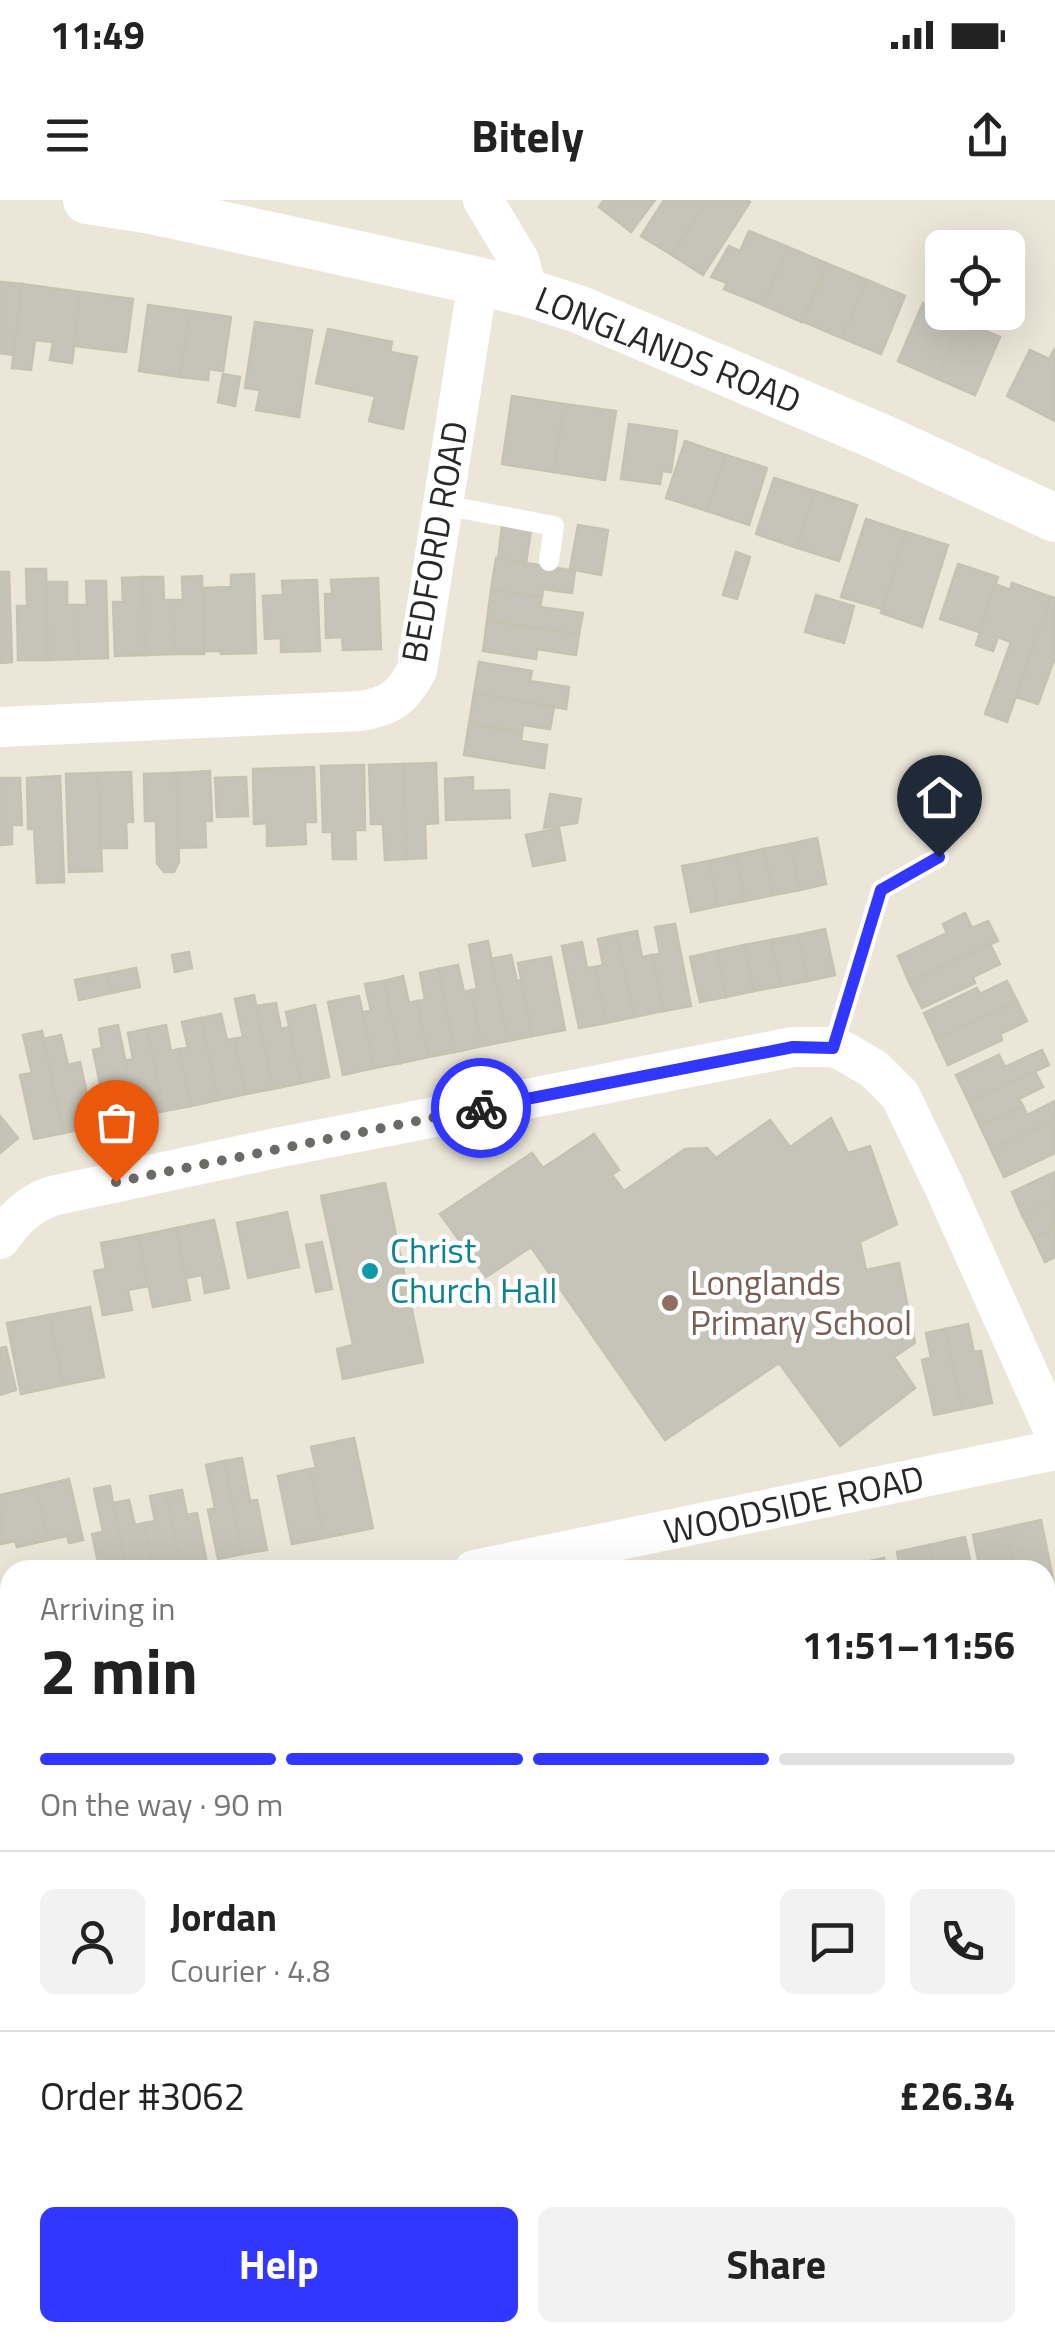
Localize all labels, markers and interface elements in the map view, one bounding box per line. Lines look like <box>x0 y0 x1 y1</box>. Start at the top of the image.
text: 11:49 <box>50 6 145 64</box>
text: Bitely <box>471 101 584 169</box>
icon: menu <box>40 108 95 163</box>
icon: share <box>960 108 1015 163</box>
map controls <box>925 230 1025 330</box>
button: locate <box>925 230 1025 330</box>
street label: LONGLANDS ROAD <box>527 271 809 427</box>
street label: BEDFORD ROAD <box>386 417 482 667</box>
pin <box>897 755 982 858</box>
icon: home <box>912 770 967 825</box>
courier <box>431 1058 531 1158</box>
pin <box>74 1080 159 1183</box>
icon: bike <box>454 1081 509 1136</box>
icon: bag <box>89 1095 144 1150</box>
place label: Christ Church Hall <box>390 1223 557 1317</box>
place label: Longlands Primary School <box>690 1255 912 1349</box>
marker: Christ Church Hall <box>359 1260 381 1282</box>
marker: Longlands Primary School <box>659 1292 681 1314</box>
street label: WOODSIDE ROAD <box>659 1450 929 1558</box>
text: Arriving in <box>40 1584 176 1632</box>
text: 11:51–11:56 <box>802 1616 1015 1674</box>
text: 2 min <box>40 1620 198 1719</box>
text: On the way · 90 m <box>40 1780 283 1828</box>
text: Jordan <box>170 1888 277 1946</box>
button: person <box>40 1889 145 1994</box>
button: chat <box>780 1889 885 1994</box>
button: phone <box>910 1889 1015 1994</box>
text: Courier · 4.8 <box>170 1946 330 1994</box>
text: Order #3062 <box>40 2067 245 2125</box>
text: £26.34 <box>899 2067 1015 2125</box>
button: Help <box>40 2207 518 2322</box>
button: Share <box>538 2207 1015 2322</box>

